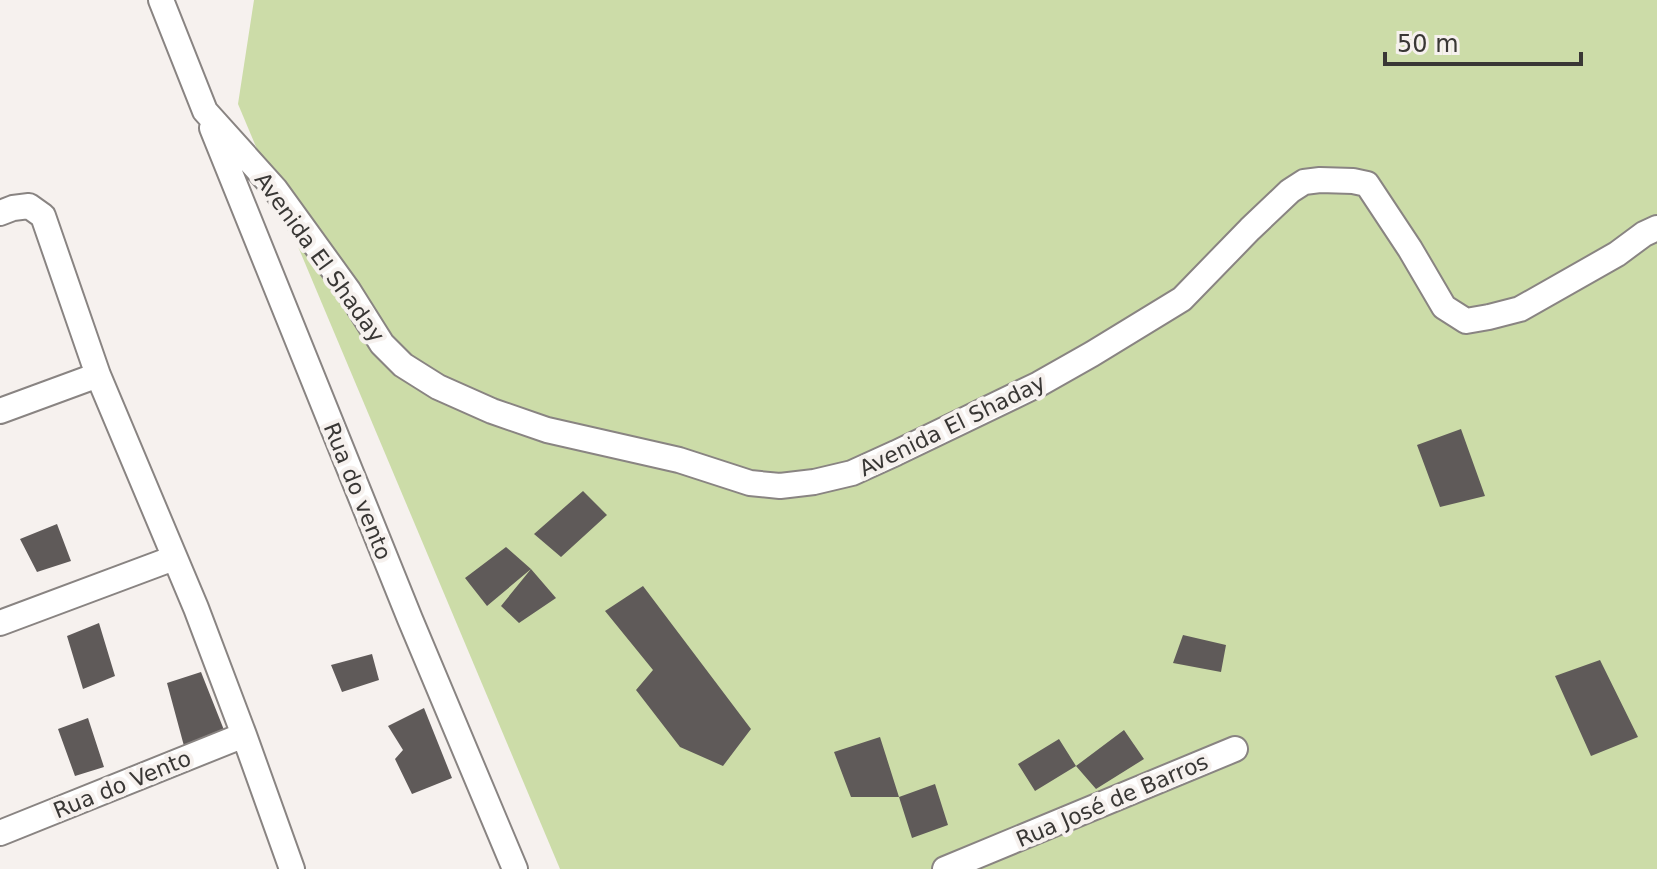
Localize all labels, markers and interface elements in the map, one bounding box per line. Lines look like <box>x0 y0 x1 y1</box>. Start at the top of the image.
scale bar <box>1385 16 1581 66</box>
text: 50 m <box>1397 30 1459 58</box>
street label: Avenida El Shaday <box>250 168 390 347</box>
street label: Avenida El Shaday <box>855 370 1049 481</box>
street label: Rua do vento <box>319 419 396 563</box>
street label: Rua do Vento <box>50 746 195 823</box>
street label: Rua José de Barros <box>1013 749 1212 852</box>

